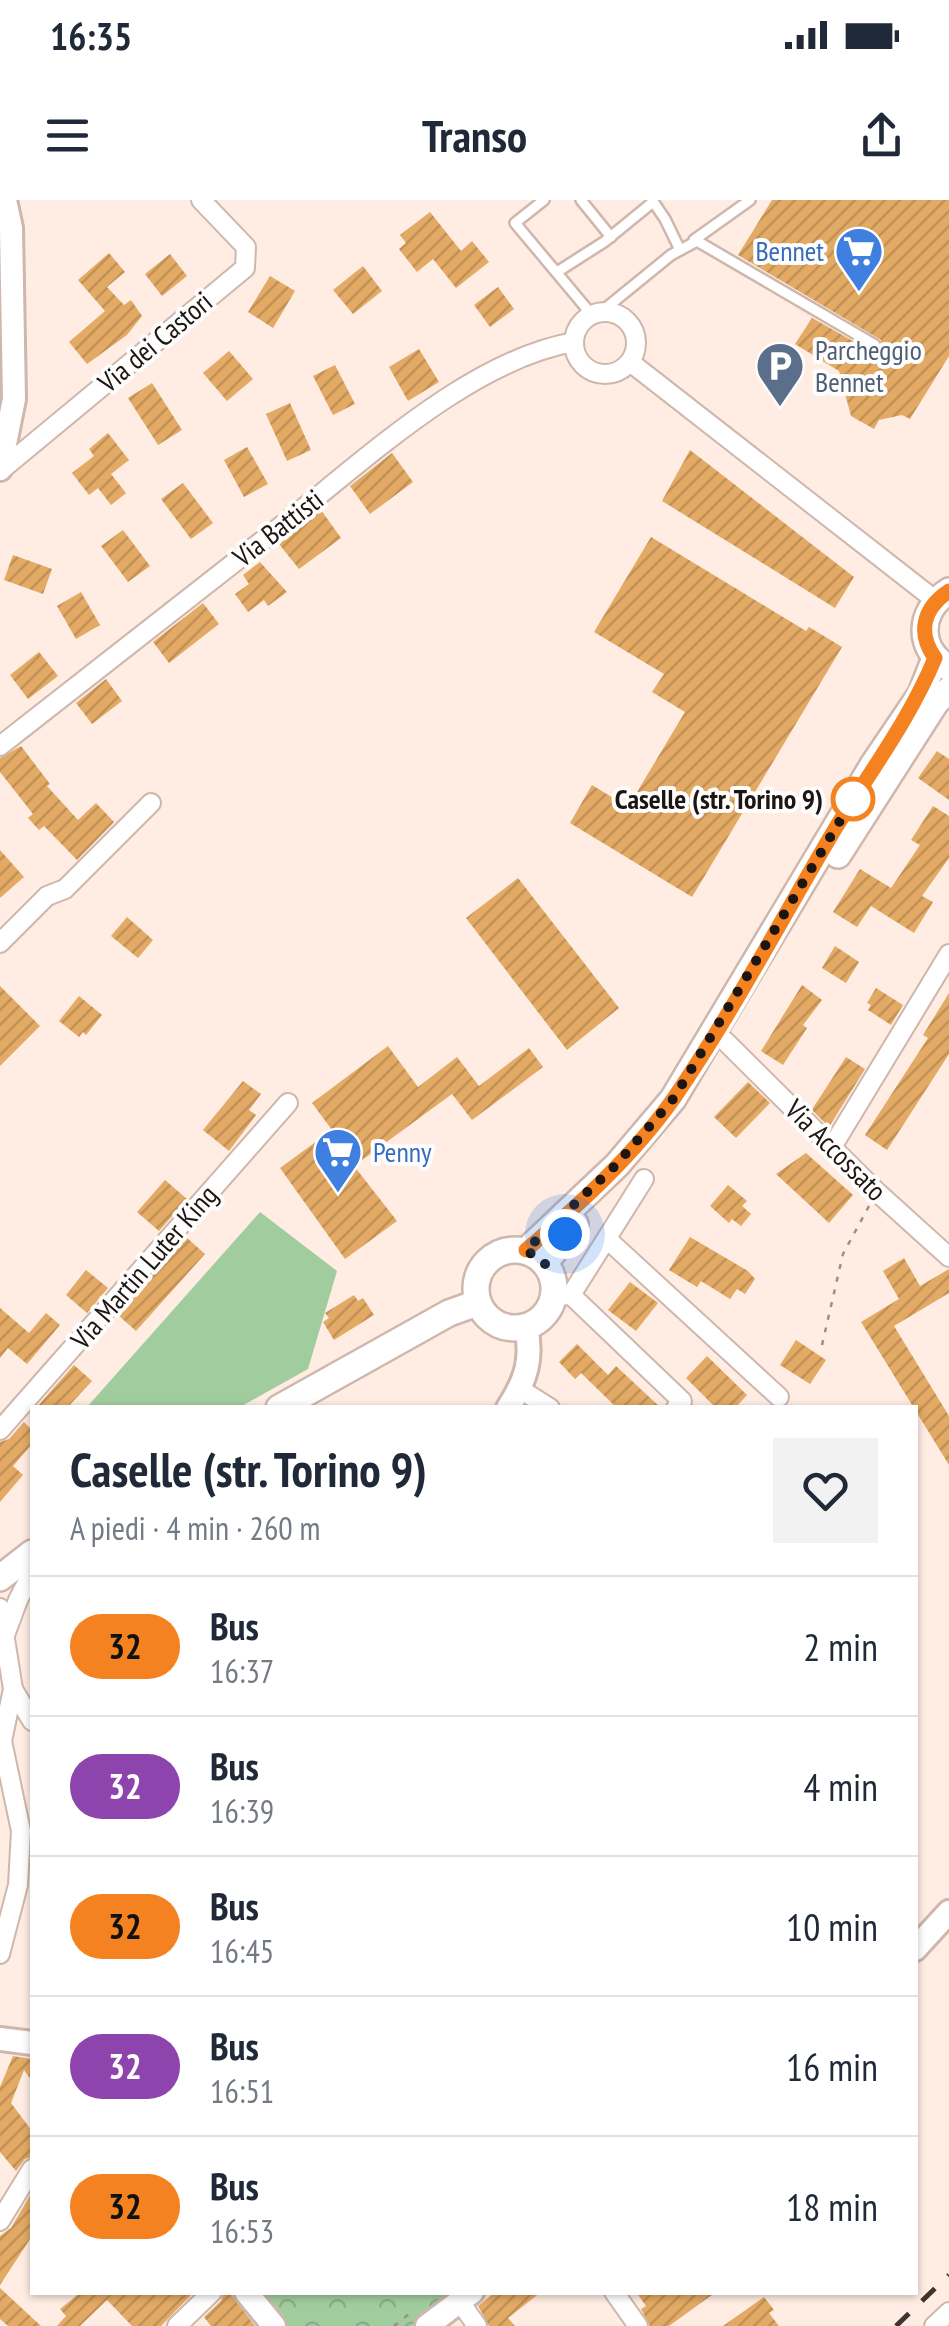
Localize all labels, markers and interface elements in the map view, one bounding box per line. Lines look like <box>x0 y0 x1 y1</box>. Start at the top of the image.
text: 16:35 <box>50 11 132 60</box>
text: Transo <box>422 106 527 164</box>
icon: menu <box>40 108 95 163</box>
icon: share <box>854 108 909 163</box>
supermarket icon: Bennet <box>833 225 885 293</box>
place label: Bennet <box>755 232 824 269</box>
street label: Via dei Castori <box>89 283 220 401</box>
place label: Parcheggio Bennet <box>815 331 922 400</box>
parking icon: Parcheggio Bennet <box>754 340 806 408</box>
street label: Via Battisti <box>224 481 331 575</box>
marker: Caselle (str. Torino 9) <box>832 778 874 820</box>
place label: Caselle (str. Torino 9) <box>615 780 823 817</box>
street label: Via Accossato <box>777 1090 895 1208</box>
supermarket icon: Penny <box>312 1126 364 1194</box>
place label: Penny <box>373 1133 432 1170</box>
street label: Via Martin Luter King <box>61 1177 225 1357</box>
your location <box>540 1209 590 1259</box>
text: Caselle (str. Torino 9) <box>70 1438 427 1500</box>
button: heart <box>773 1438 878 1543</box>
text: A piedi · 4 min · 260 m <box>70 1507 320 1549</box>
text: Bus <box>210 1601 259 1650</box>
text: 2 min <box>803 1622 878 1671</box>
text: 32 <box>108 1623 142 1669</box>
text: 16:37 <box>210 1650 274 1692</box>
text: Bus <box>210 1741 259 1790</box>
text: 4 min <box>803 1762 878 1811</box>
text: 32 <box>108 1763 142 1809</box>
text: 16:39 <box>210 1790 274 1832</box>
text: Bus <box>210 1881 259 1930</box>
text: 10 min <box>786 1902 878 1951</box>
text: 32 <box>108 1903 142 1949</box>
text: 16:45 <box>210 1930 274 1972</box>
text: Bus <box>210 2021 259 2070</box>
text: 16 min <box>786 2042 878 2091</box>
text: 32 <box>108 2043 142 2089</box>
text: 16:51 <box>210 2070 274 2112</box>
text: Bus <box>210 2161 259 2210</box>
text: 18 min <box>786 2182 878 2231</box>
text: 32 <box>108 2183 142 2229</box>
text: 16:53 <box>210 2210 274 2252</box>

